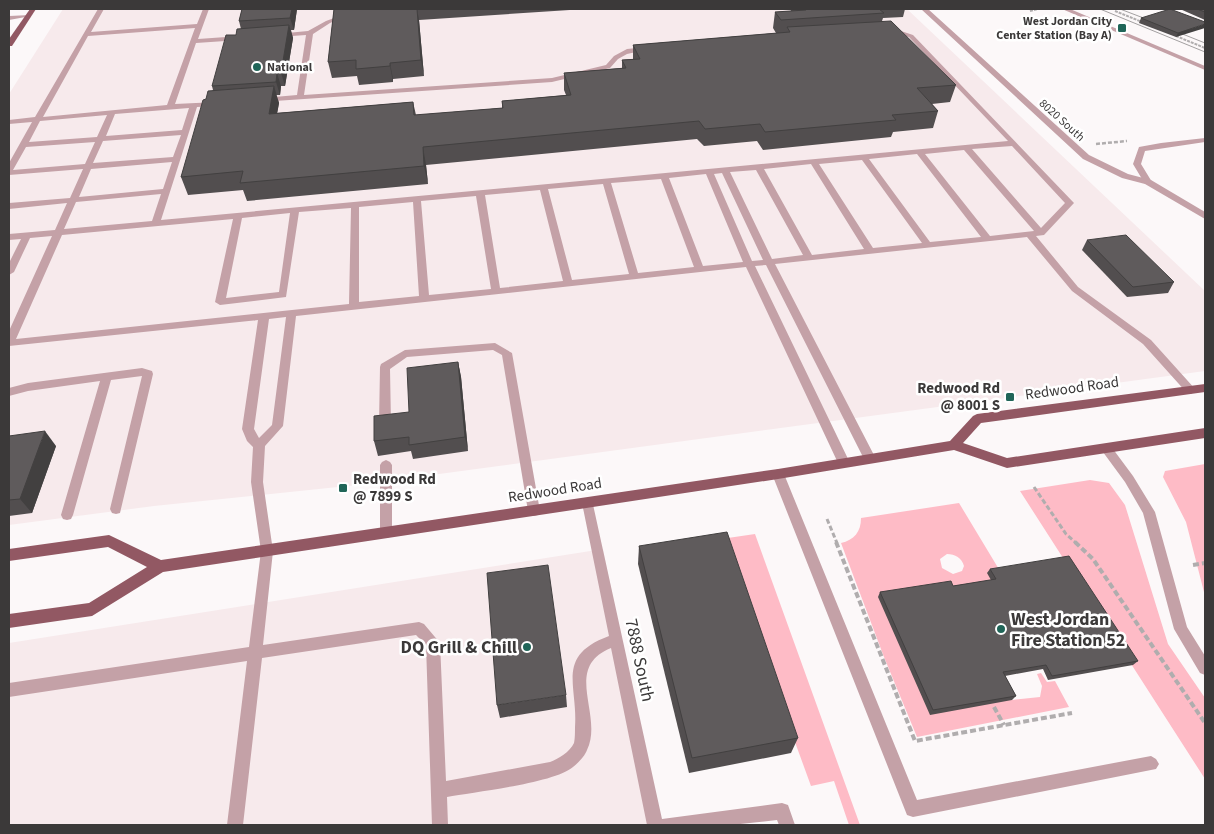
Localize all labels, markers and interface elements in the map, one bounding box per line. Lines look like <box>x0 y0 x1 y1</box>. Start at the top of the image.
place label: West Jordan City Center Station (Bay A) <box>996 13 1113 44</box>
marker: West Jordan City Center Station (Bay A) <box>1116 22 1128 34</box>
place label: National <box>267 59 313 76</box>
marker: National <box>251 61 263 73</box>
street label: 8020 South <box>1035 95 1088 146</box>
street label: Redwood Road <box>1024 372 1120 405</box>
place label: Redwood Rd @ 8001 S <box>917 378 1000 416</box>
marker: Redwood Rd @ 8001 S <box>1004 391 1016 403</box>
place label: Redwood Rd @ 7899 S <box>353 469 436 507</box>
street label: Redwood Road <box>507 473 603 508</box>
marker: Redwood Rd @ 7899 S <box>337 482 349 494</box>
place label: West Jordan Fire Station 52 <box>1011 607 1125 653</box>
street label: 7888 South <box>619 616 661 704</box>
marker: West Jordan Fire Station 52 <box>995 623 1007 635</box>
place label: DQ Grill & Chill <box>401 635 517 660</box>
marker: DQ Grill & Chill <box>521 641 533 653</box>

